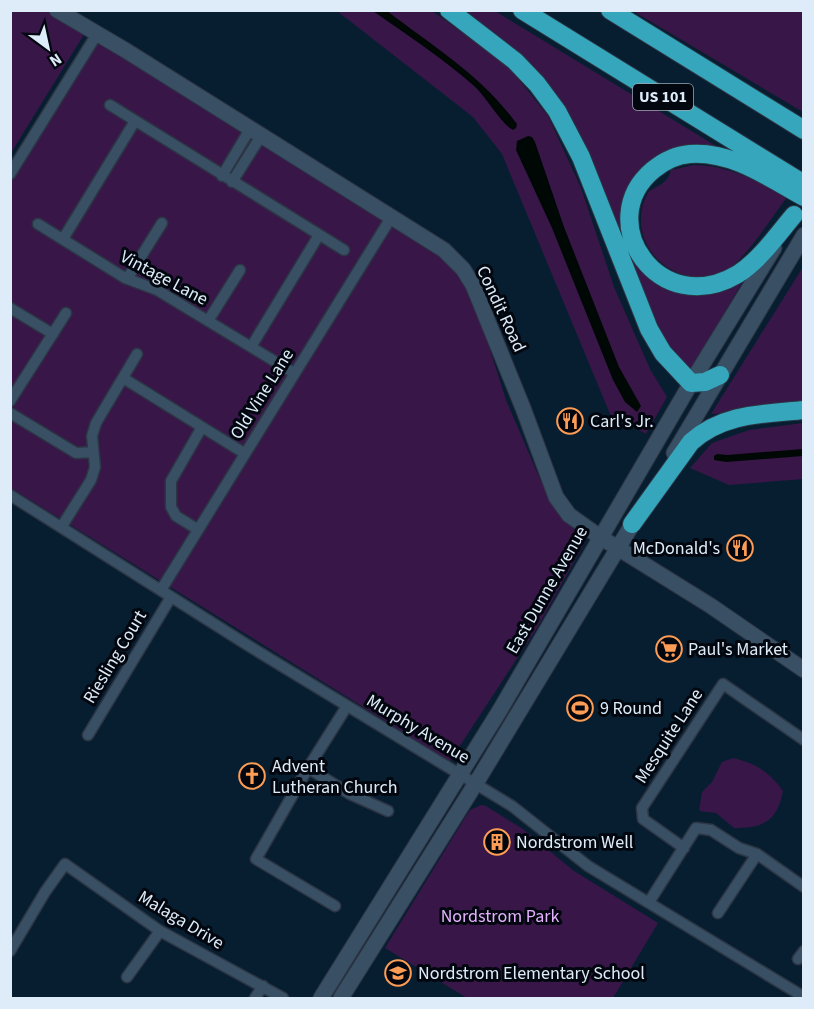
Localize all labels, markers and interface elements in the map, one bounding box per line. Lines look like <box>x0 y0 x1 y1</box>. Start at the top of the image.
north arrow <box>18 18 78 78</box>
text: N <box>45 48 66 72</box>
road number: US 101 <box>633 84 693 110</box>
street label: Vintage Lane <box>116 244 212 312</box>
street label: Condit Road <box>470 262 532 356</box>
street label: Old Vine Lane <box>224 344 300 444</box>
restaurant icon: Carl's Jr. <box>555 406 585 436</box>
place label: Carl's Jr. <box>590 409 654 434</box>
street label: East Dunne Avenue <box>500 521 594 659</box>
restaurant icon: McDonald's <box>725 533 755 563</box>
place label: McDonald's <box>633 536 720 561</box>
street label: Riesling Court <box>77 606 153 708</box>
supermarket icon: Paul's Market <box>654 634 684 664</box>
place label: Paul's Market <box>688 637 788 662</box>
street label: Mesquite Lane <box>629 684 709 788</box>
street label: Murphy Avenue <box>362 688 474 770</box>
sports icon: 9 Round <box>565 693 595 723</box>
place label: 9 Round <box>600 696 662 721</box>
place label: Advent Lutheran Church <box>272 754 397 800</box>
church icon: Advent Lutheran Church <box>237 761 267 791</box>
building icon: Nordstrom Well <box>482 827 512 857</box>
place label: Nordstrom Well <box>516 830 633 855</box>
street label: Malaga Drive <box>133 884 229 956</box>
park label: Nordstrom Park <box>441 904 559 929</box>
school or university icon: Nordstrom Elementary School <box>383 958 413 988</box>
place label: Nordstrom Elementary School <box>418 961 645 986</box>

